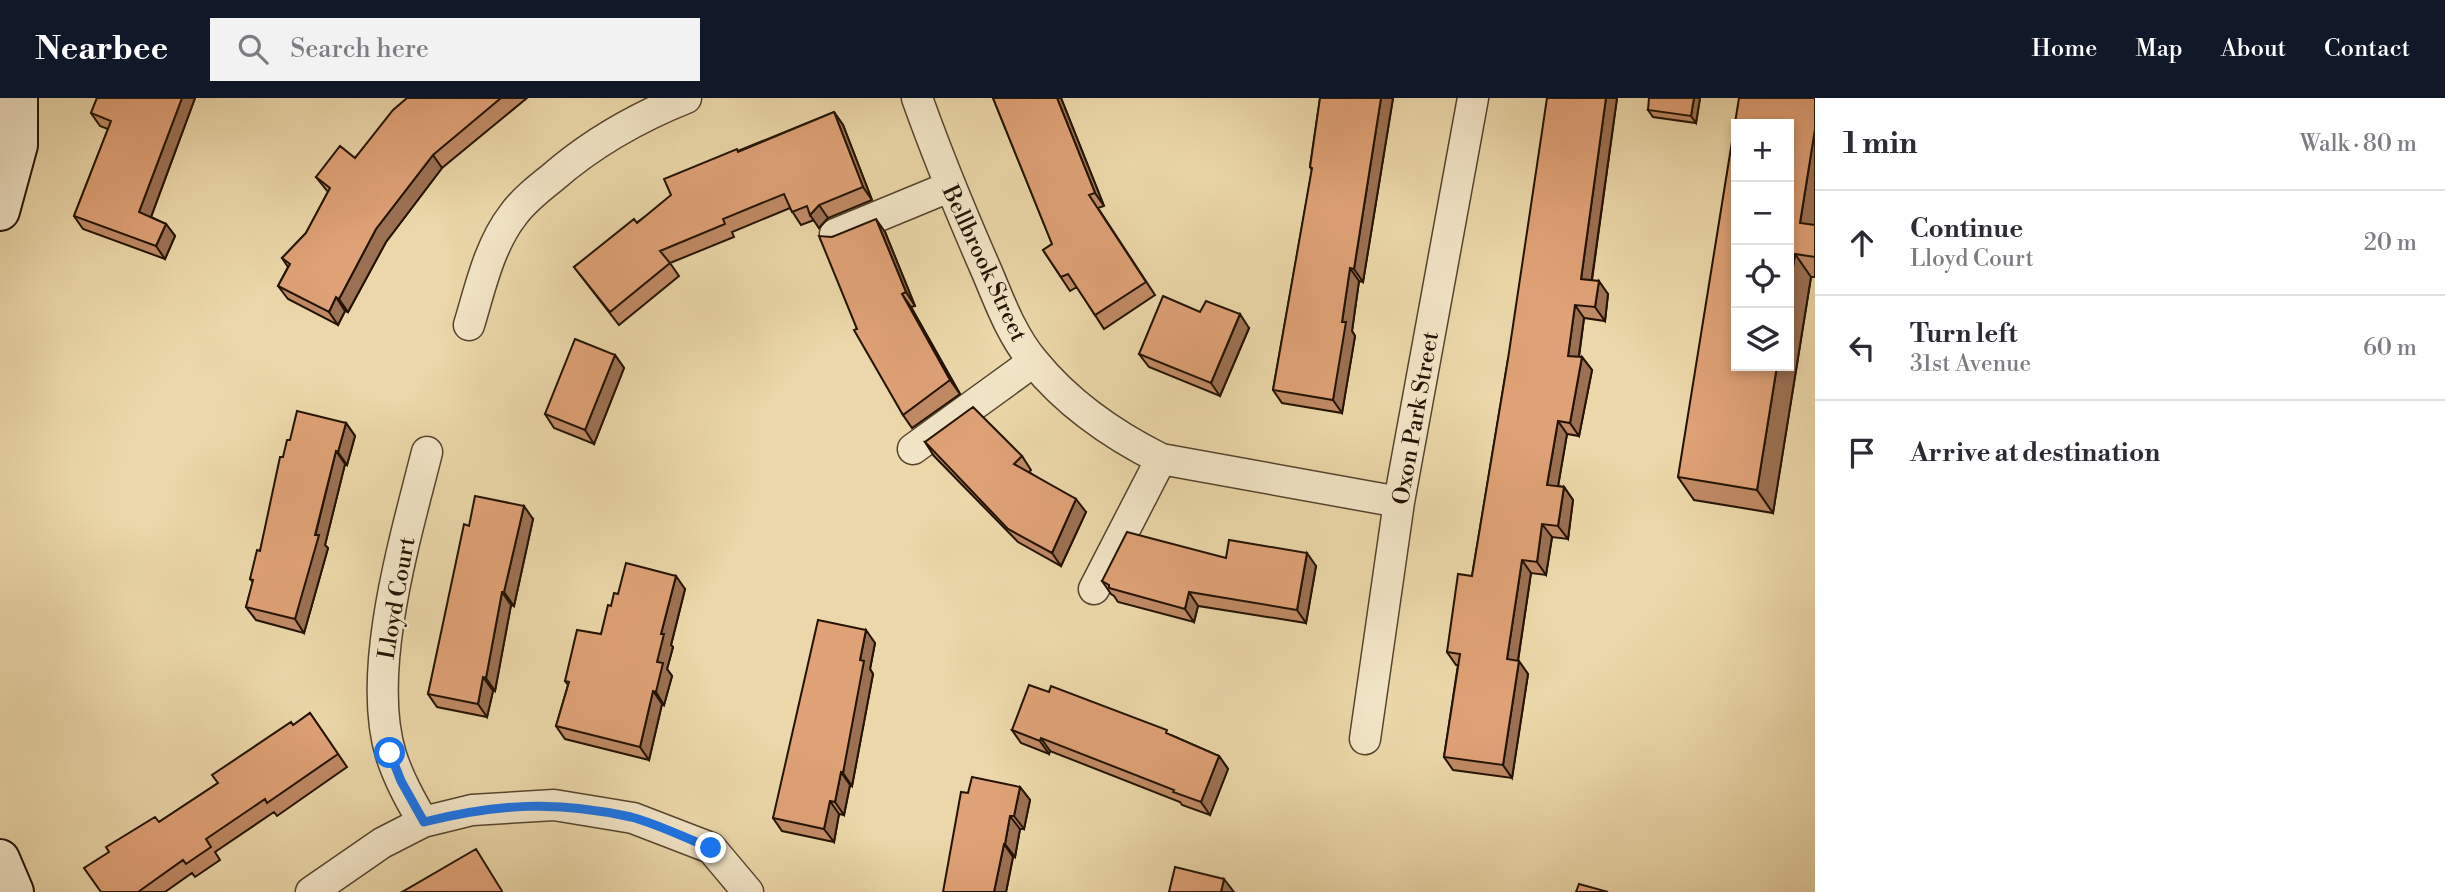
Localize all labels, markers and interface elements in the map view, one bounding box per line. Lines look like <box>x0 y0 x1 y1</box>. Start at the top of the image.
search box <box>210 18 700 81</box>
text: Nearbee <box>35 29 168 70</box>
icon: search <box>234 30 272 68</box>
text: Search here <box>290 33 429 65</box>
text: Home <box>2032 34 2097 64</box>
text: Map <box>2135 34 2183 64</box>
text: About <box>2221 34 2286 64</box>
text: Contact <box>2324 34 2410 64</box>
map controls <box>1731 119 1794 371</box>
button: + <box>1731 119 1794 182</box>
text: 1 min <box>1843 125 1918 163</box>
text: Walk · 80 m <box>2300 130 2417 158</box>
street label: Bellbrook Street <box>935 180 1033 346</box>
button: − <box>1731 182 1794 245</box>
text: Continue <box>1910 213 2023 245</box>
icon: ahead <box>1843 224 1881 262</box>
text: 20 m <box>2364 229 2417 257</box>
button: locate <box>1731 245 1794 308</box>
text: Lloyd Court <box>1910 245 2034 273</box>
button: layers <box>1731 308 1794 371</box>
text: Turn left <box>1910 318 2018 350</box>
street label: Oxon Park Street <box>1387 329 1445 507</box>
icon: left <box>1843 329 1881 367</box>
text: 60 m <box>2363 334 2417 362</box>
text: 31st Avenue <box>1910 350 2031 378</box>
icon: arrive <box>1843 434 1881 472</box>
text: Arrive at destination <box>1910 437 2160 469</box>
street label: Lloyd Court <box>372 535 422 662</box>
route start <box>374 737 405 768</box>
route end <box>695 832 726 863</box>

